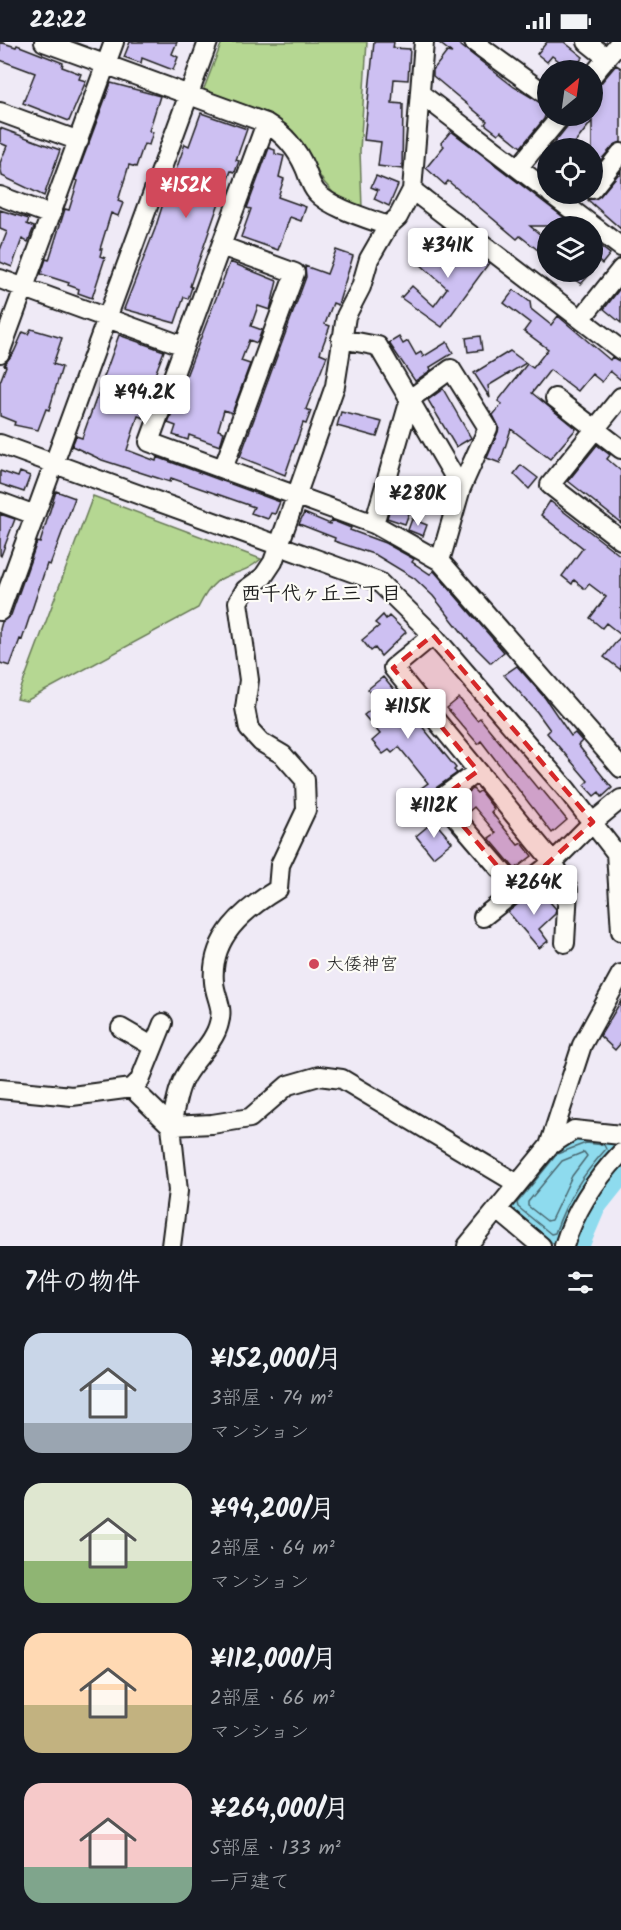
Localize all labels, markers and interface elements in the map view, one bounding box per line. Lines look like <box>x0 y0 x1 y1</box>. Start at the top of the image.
text: 22:22 <box>30 4 87 39</box>
north arrow <box>537 60 603 126</box>
map controls <box>537 60 603 282</box>
button: locate <box>537 138 603 204</box>
pin: ¥152K <box>144 168 228 219</box>
text: ¥152K <box>160 171 212 203</box>
button: layers <box>537 216 603 282</box>
pin: ¥341K <box>406 228 490 279</box>
text: ¥341K <box>422 231 474 263</box>
pin: ¥94.2K <box>96 375 194 426</box>
text: ¥94.2K <box>114 378 176 410</box>
pin: ¥280K <box>376 476 460 527</box>
text: ¥280K <box>389 479 447 511</box>
district label: 西千代ヶ丘三丁目 <box>241 579 401 611</box>
pin: ¥115K <box>366 689 450 740</box>
text: ¥115K <box>385 692 431 724</box>
pin: ¥112K <box>392 788 476 839</box>
text: ¥112K <box>410 791 458 823</box>
pin: ¥264K <box>492 865 576 916</box>
text: ¥264K <box>505 868 563 900</box>
place label: 大倭神宮 <box>326 951 398 980</box>
marker: 大倭神宮 <box>307 957 321 971</box>
text: 7件の物件 <box>24 1262 140 1304</box>
icon: filters <box>564 1266 597 1299</box>
text: ¥152,000/月 <box>210 1339 342 1381</box>
icon: home <box>72 1357 144 1429</box>
text: 3部屋 · 74 m² <box>210 1383 333 1415</box>
text: マンション <box>210 1417 309 1449</box>
text: ¥94,200/月 <box>210 1489 335 1531</box>
icon: home <box>72 1507 144 1579</box>
text: 2部屋 · 64 m² <box>210 1533 335 1565</box>
text: マンション <box>210 1567 309 1599</box>
text: ¥112,000/月 <box>210 1639 337 1681</box>
icon: home <box>72 1657 144 1729</box>
text: 2部屋 · 66 m² <box>210 1683 335 1715</box>
text: マンション <box>210 1717 309 1749</box>
text: ¥264,000/月 <box>210 1789 350 1831</box>
icon: home <box>72 1807 144 1879</box>
text: 5部屋 · 133 m² <box>210 1833 341 1865</box>
text: 一戸建て <box>210 1867 290 1899</box>

